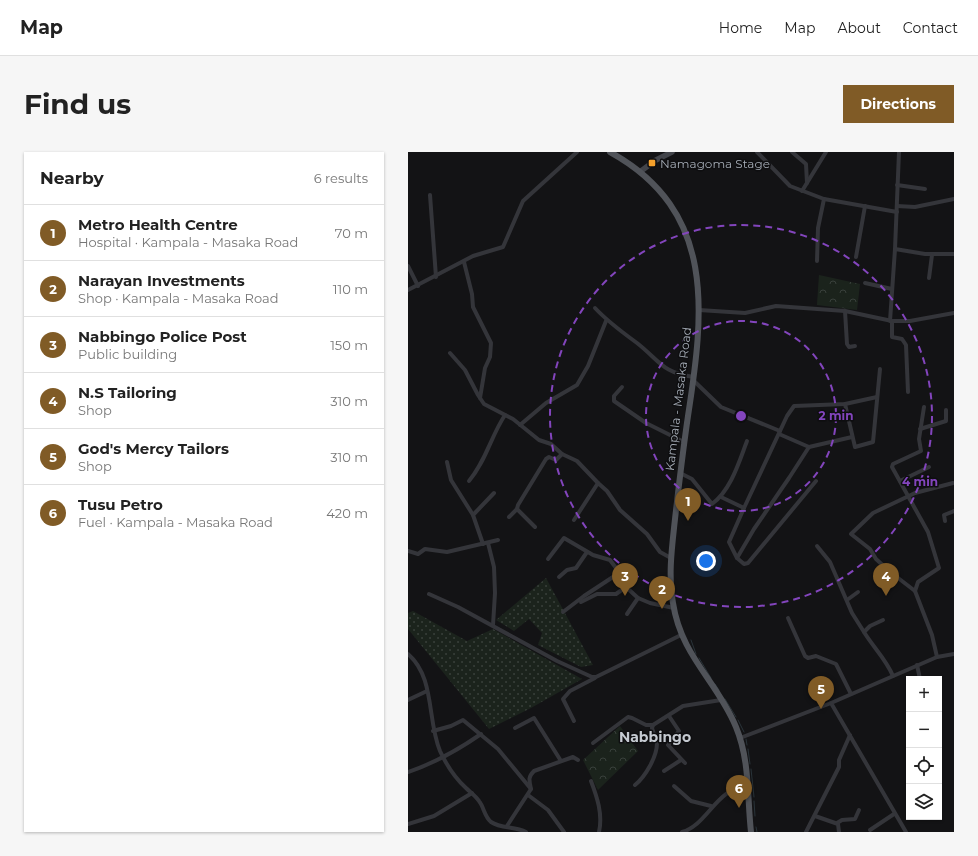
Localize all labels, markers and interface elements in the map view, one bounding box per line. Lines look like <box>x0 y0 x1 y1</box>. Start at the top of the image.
text: Map <box>20 16 63 39</box>
text: Home <box>719 19 762 37</box>
text: Map <box>784 19 815 37</box>
text: About <box>837 19 881 37</box>
text: Contact <box>903 19 958 37</box>
button: Directions <box>843 85 954 123</box>
text: Find us <box>24 87 131 121</box>
place label: Namagoma Stage <box>660 156 770 171</box>
marker: Namagoma Stage <box>647 158 657 168</box>
text: Nearby <box>40 168 104 188</box>
text: 6 results <box>314 170 368 186</box>
text: Metro Health Centre <box>78 215 238 234</box>
text: 1 <box>50 225 56 241</box>
text: 70 m <box>335 225 368 241</box>
text: Hospital · Kampala - Masaka Road <box>78 234 298 250</box>
text: Narayan Investments <box>78 271 245 290</box>
text: 2 <box>49 281 57 297</box>
text: 110 m <box>333 281 368 297</box>
text: Shop · Kampala - Masaka Road <box>78 290 279 306</box>
street label: Kampala - Masaka Road <box>662 326 694 472</box>
text: Nabbingo Police Post <box>78 327 247 346</box>
text: 3 <box>49 337 57 353</box>
text: 150 m <box>330 337 368 353</box>
text: Public building <box>78 346 177 362</box>
text: N.S Tailoring <box>78 383 177 402</box>
text: 4 <box>49 393 57 409</box>
text: 310 m <box>330 393 368 409</box>
text: Shop <box>78 402 112 418</box>
text: 2 min <box>819 408 853 423</box>
centre of rings <box>734 409 748 423</box>
text: God's Mercy Tailors <box>78 439 229 458</box>
text: 5 <box>49 449 57 465</box>
text: 310 m <box>330 449 368 465</box>
text: Shop <box>78 458 112 474</box>
text: 4 min <box>902 474 938 489</box>
pin: 1 <box>675 488 701 521</box>
text: Tusu Petro <box>78 495 163 514</box>
text: 6 <box>49 505 57 521</box>
text: 420 m <box>326 505 368 521</box>
text: Fuel · Kampala - Masaka Road <box>78 514 273 530</box>
your location <box>696 551 716 571</box>
pin: 3 <box>612 563 638 596</box>
pin: 4 <box>873 563 899 596</box>
pin: 2 <box>649 576 675 609</box>
pin: 5 <box>808 676 834 709</box>
map controls <box>906 676 942 820</box>
button: + <box>906 676 942 712</box>
button: − <box>906 712 942 748</box>
district label: Nabbingo <box>619 728 691 746</box>
button: locate <box>906 748 942 784</box>
pin: 6 <box>726 775 752 808</box>
button: layers <box>906 784 942 820</box>

